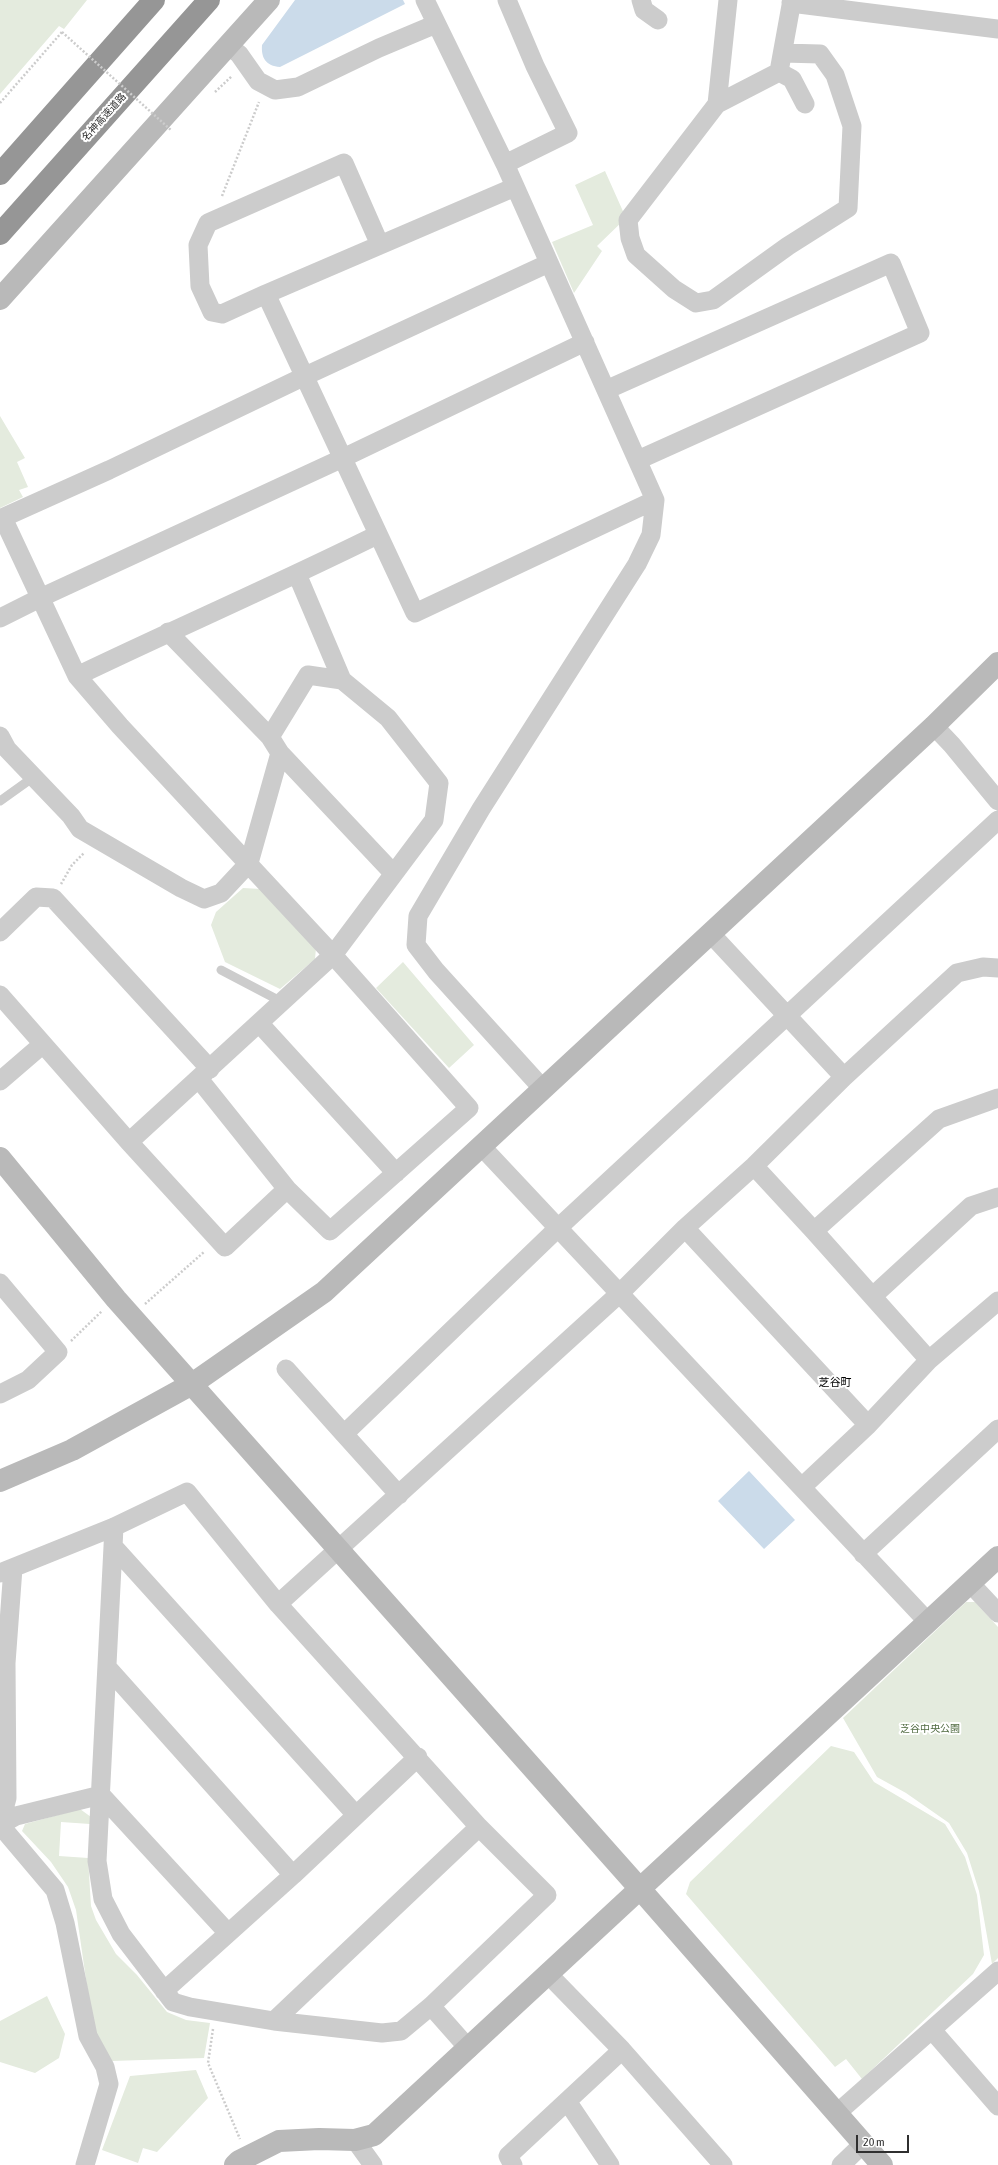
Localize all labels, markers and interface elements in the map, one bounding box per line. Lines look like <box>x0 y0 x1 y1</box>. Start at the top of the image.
street label: 名神高速道路 <box>79 91 129 143</box>
district label: 芝谷町 <box>819 1376 851 1390</box>
park label: 芝谷中央公園 <box>900 1723 960 1735</box>
scale bar <box>858 2127 911 2153</box>
text: 20 m <box>863 2135 885 2149</box>

